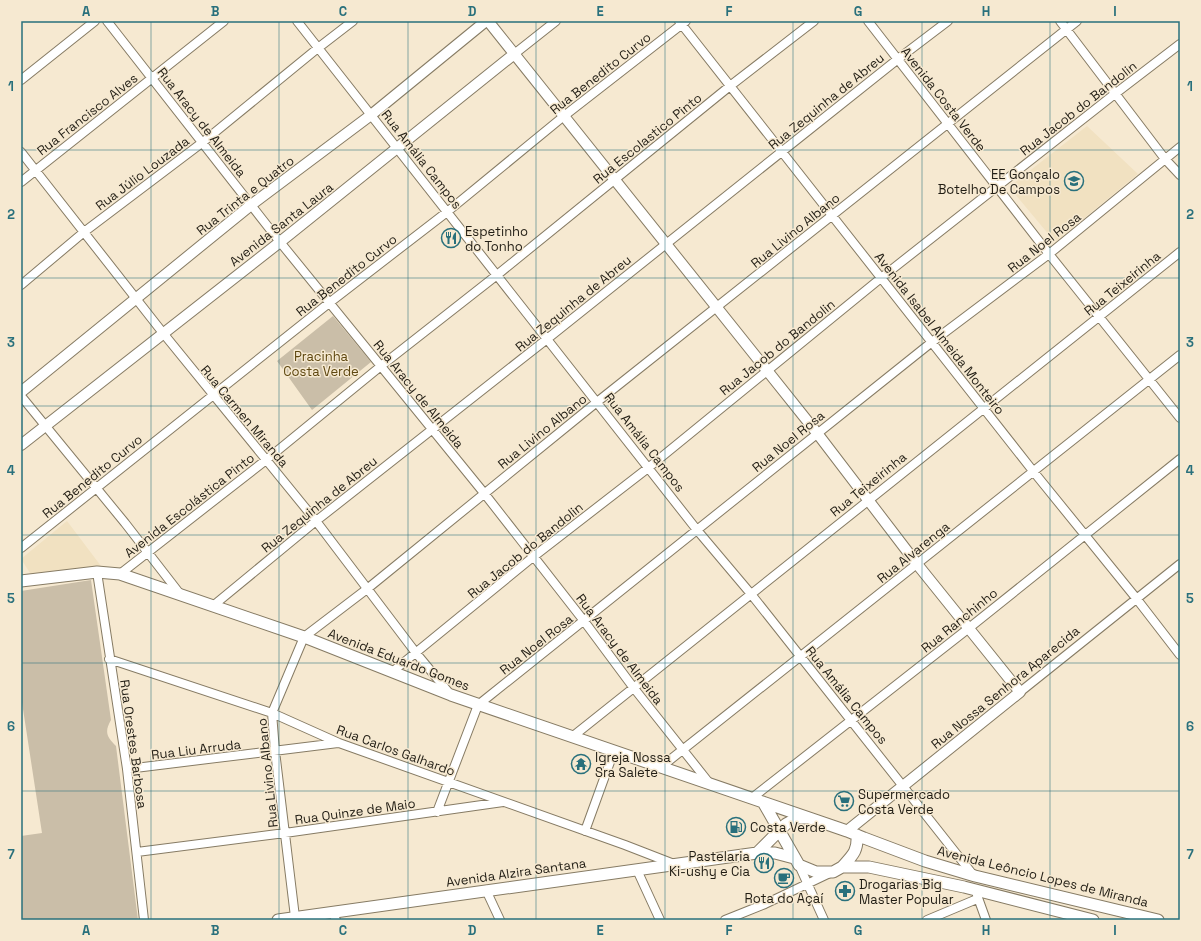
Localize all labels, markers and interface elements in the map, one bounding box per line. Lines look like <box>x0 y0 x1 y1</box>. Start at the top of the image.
text: A <box>82 3 91 20</box>
text: B <box>211 3 220 20</box>
text: C <box>339 3 347 20</box>
text: D <box>468 3 477 20</box>
text: E <box>596 3 604 20</box>
text: F <box>726 3 733 20</box>
text: G <box>854 3 862 20</box>
text: H <box>982 3 990 20</box>
text: I <box>1113 3 1117 20</box>
street label: Rua Benedito Curvo <box>546 29 654 118</box>
street label: Avenida Costa Verde <box>897 43 990 155</box>
street label: Rua Zequinha de Abreu <box>765 49 888 153</box>
street label: Rua Jacob do Bandolin <box>1016 57 1140 159</box>
street label: Rua Aracy de Almeida <box>153 64 250 181</box>
street label: Rua Francisco Alves <box>33 70 141 159</box>
text: 1 <box>8 78 14 95</box>
text: 1 <box>1187 78 1193 95</box>
street label: Rua Escolastico Pinto <box>589 89 705 188</box>
street label: Rua Amália Campos <box>378 106 466 212</box>
street label: Rua Júlio Louzada <box>92 132 193 214</box>
street label: Rua Trinta e Quatro <box>193 152 298 239</box>
place label: EE Gonçalo Botelho De Campos <box>938 166 1060 198</box>
school or university icon: EE Gonçalo Botelho De Campos <box>1063 170 1085 192</box>
street label: Avenida Santa Laura <box>226 178 337 270</box>
street label: Rua Livino Albano <box>747 189 843 272</box>
text: 2 <box>7 206 15 223</box>
text: 2 <box>1186 206 1194 223</box>
street label: Rua Noel Rosa <box>1004 208 1085 276</box>
place label: Espetinho do Tonho <box>465 223 528 255</box>
restaurant icon: Espetinho do Tonho <box>440 227 462 249</box>
street label: Rua Benedito Curvo <box>292 231 400 320</box>
street label: Rua Teixeirinha <box>1081 247 1164 319</box>
street label: Avenida Isabel Almeida Monteiro <box>871 249 1008 418</box>
street label: Rua Zequinha de Abreu <box>512 251 635 355</box>
street label: Rua Jacob do Bandolin <box>716 296 839 399</box>
text: 3 <box>7 334 15 351</box>
text: 3 <box>1186 334 1194 351</box>
street label: Rua Aracy de Almeida <box>370 337 468 452</box>
park label: Pracinha Costa Verde <box>283 348 359 380</box>
street label: Rua Carmen Miranda <box>197 362 293 471</box>
street label: Rua Amália Campos <box>601 389 689 495</box>
street label: Rua Livino Albano <box>494 390 590 473</box>
street label: Rua Noel Rosa <box>749 407 828 476</box>
street label: Rua Benedito Curvo <box>39 431 146 522</box>
street label: Rua Teixeirinha <box>827 448 910 520</box>
street label: Avenida Escolástica Pinto <box>121 449 258 561</box>
street label: Rua Zequinha de Abreu <box>258 452 381 556</box>
text: 4 <box>7 462 15 479</box>
text: 4 <box>1186 462 1194 479</box>
street label: Rua Jacob do Bandolin <box>464 499 587 602</box>
street label: Rua Alvarenga <box>874 518 954 587</box>
street label: Rua Ranchinho <box>918 584 1001 656</box>
text: 5 <box>7 590 15 607</box>
street label: Rua Aracy de Almeida <box>572 590 667 709</box>
text: 5 <box>1186 590 1194 607</box>
street label: Rua Noel Rosa <box>496 610 577 678</box>
street label: Rua Nossa Senhora Aparecida <box>928 622 1083 753</box>
street label: Avenida Eduardo Gomes <box>325 625 472 694</box>
street label: Rua Amália Campos <box>802 643 891 748</box>
street label: Rua Orestes Barbosa <box>116 679 151 810</box>
street label: Rua Livino Albano <box>253 717 282 828</box>
text: 6 <box>7 718 15 735</box>
text: 6 <box>1186 718 1194 735</box>
street label: Rua Carlos Galhardo <box>334 721 457 780</box>
street label: Rua Liu Arruda <box>150 736 242 763</box>
place label: Igreja Nossa Sra Salete <box>595 749 671 781</box>
temple icon: Igreja Nossa Sra Salete <box>570 753 592 775</box>
place label: Supermercado Costa Verde <box>858 786 950 818</box>
supermarket icon: Supermercado Costa Verde <box>833 790 855 812</box>
street label: Rua Quinze de Maio <box>294 795 417 828</box>
fuel station icon: Costa Verde <box>725 816 747 838</box>
place label: Costa Verde <box>750 819 826 836</box>
street label: Avenida Leôncio Lopes de Miranda <box>936 842 1151 911</box>
text: 7 <box>7 846 15 863</box>
text: 7 <box>1186 846 1194 863</box>
place label: Pastelaria Ki-ushy e Cia <box>669 848 751 880</box>
restaurant icon: Pastelaria Ki-ushy e Cia <box>753 852 775 874</box>
street label: Avenida Alzira Santana <box>445 854 588 891</box>
cafe icon: Rota do Açaí <box>773 867 795 889</box>
place label: Drogarias Big Master Popular <box>859 876 954 908</box>
pharmacy icon: Drogarias Big Master Popular <box>834 880 856 902</box>
place label: Rota do Açaí <box>745 890 824 907</box>
text: A <box>82 922 91 939</box>
text: B <box>211 922 220 939</box>
text: C <box>339 922 347 939</box>
text: D <box>468 922 477 939</box>
text: E <box>596 922 604 939</box>
text: F <box>726 922 733 939</box>
text: G <box>854 922 862 939</box>
text: H <box>982 922 990 939</box>
text: I <box>1113 922 1117 939</box>

